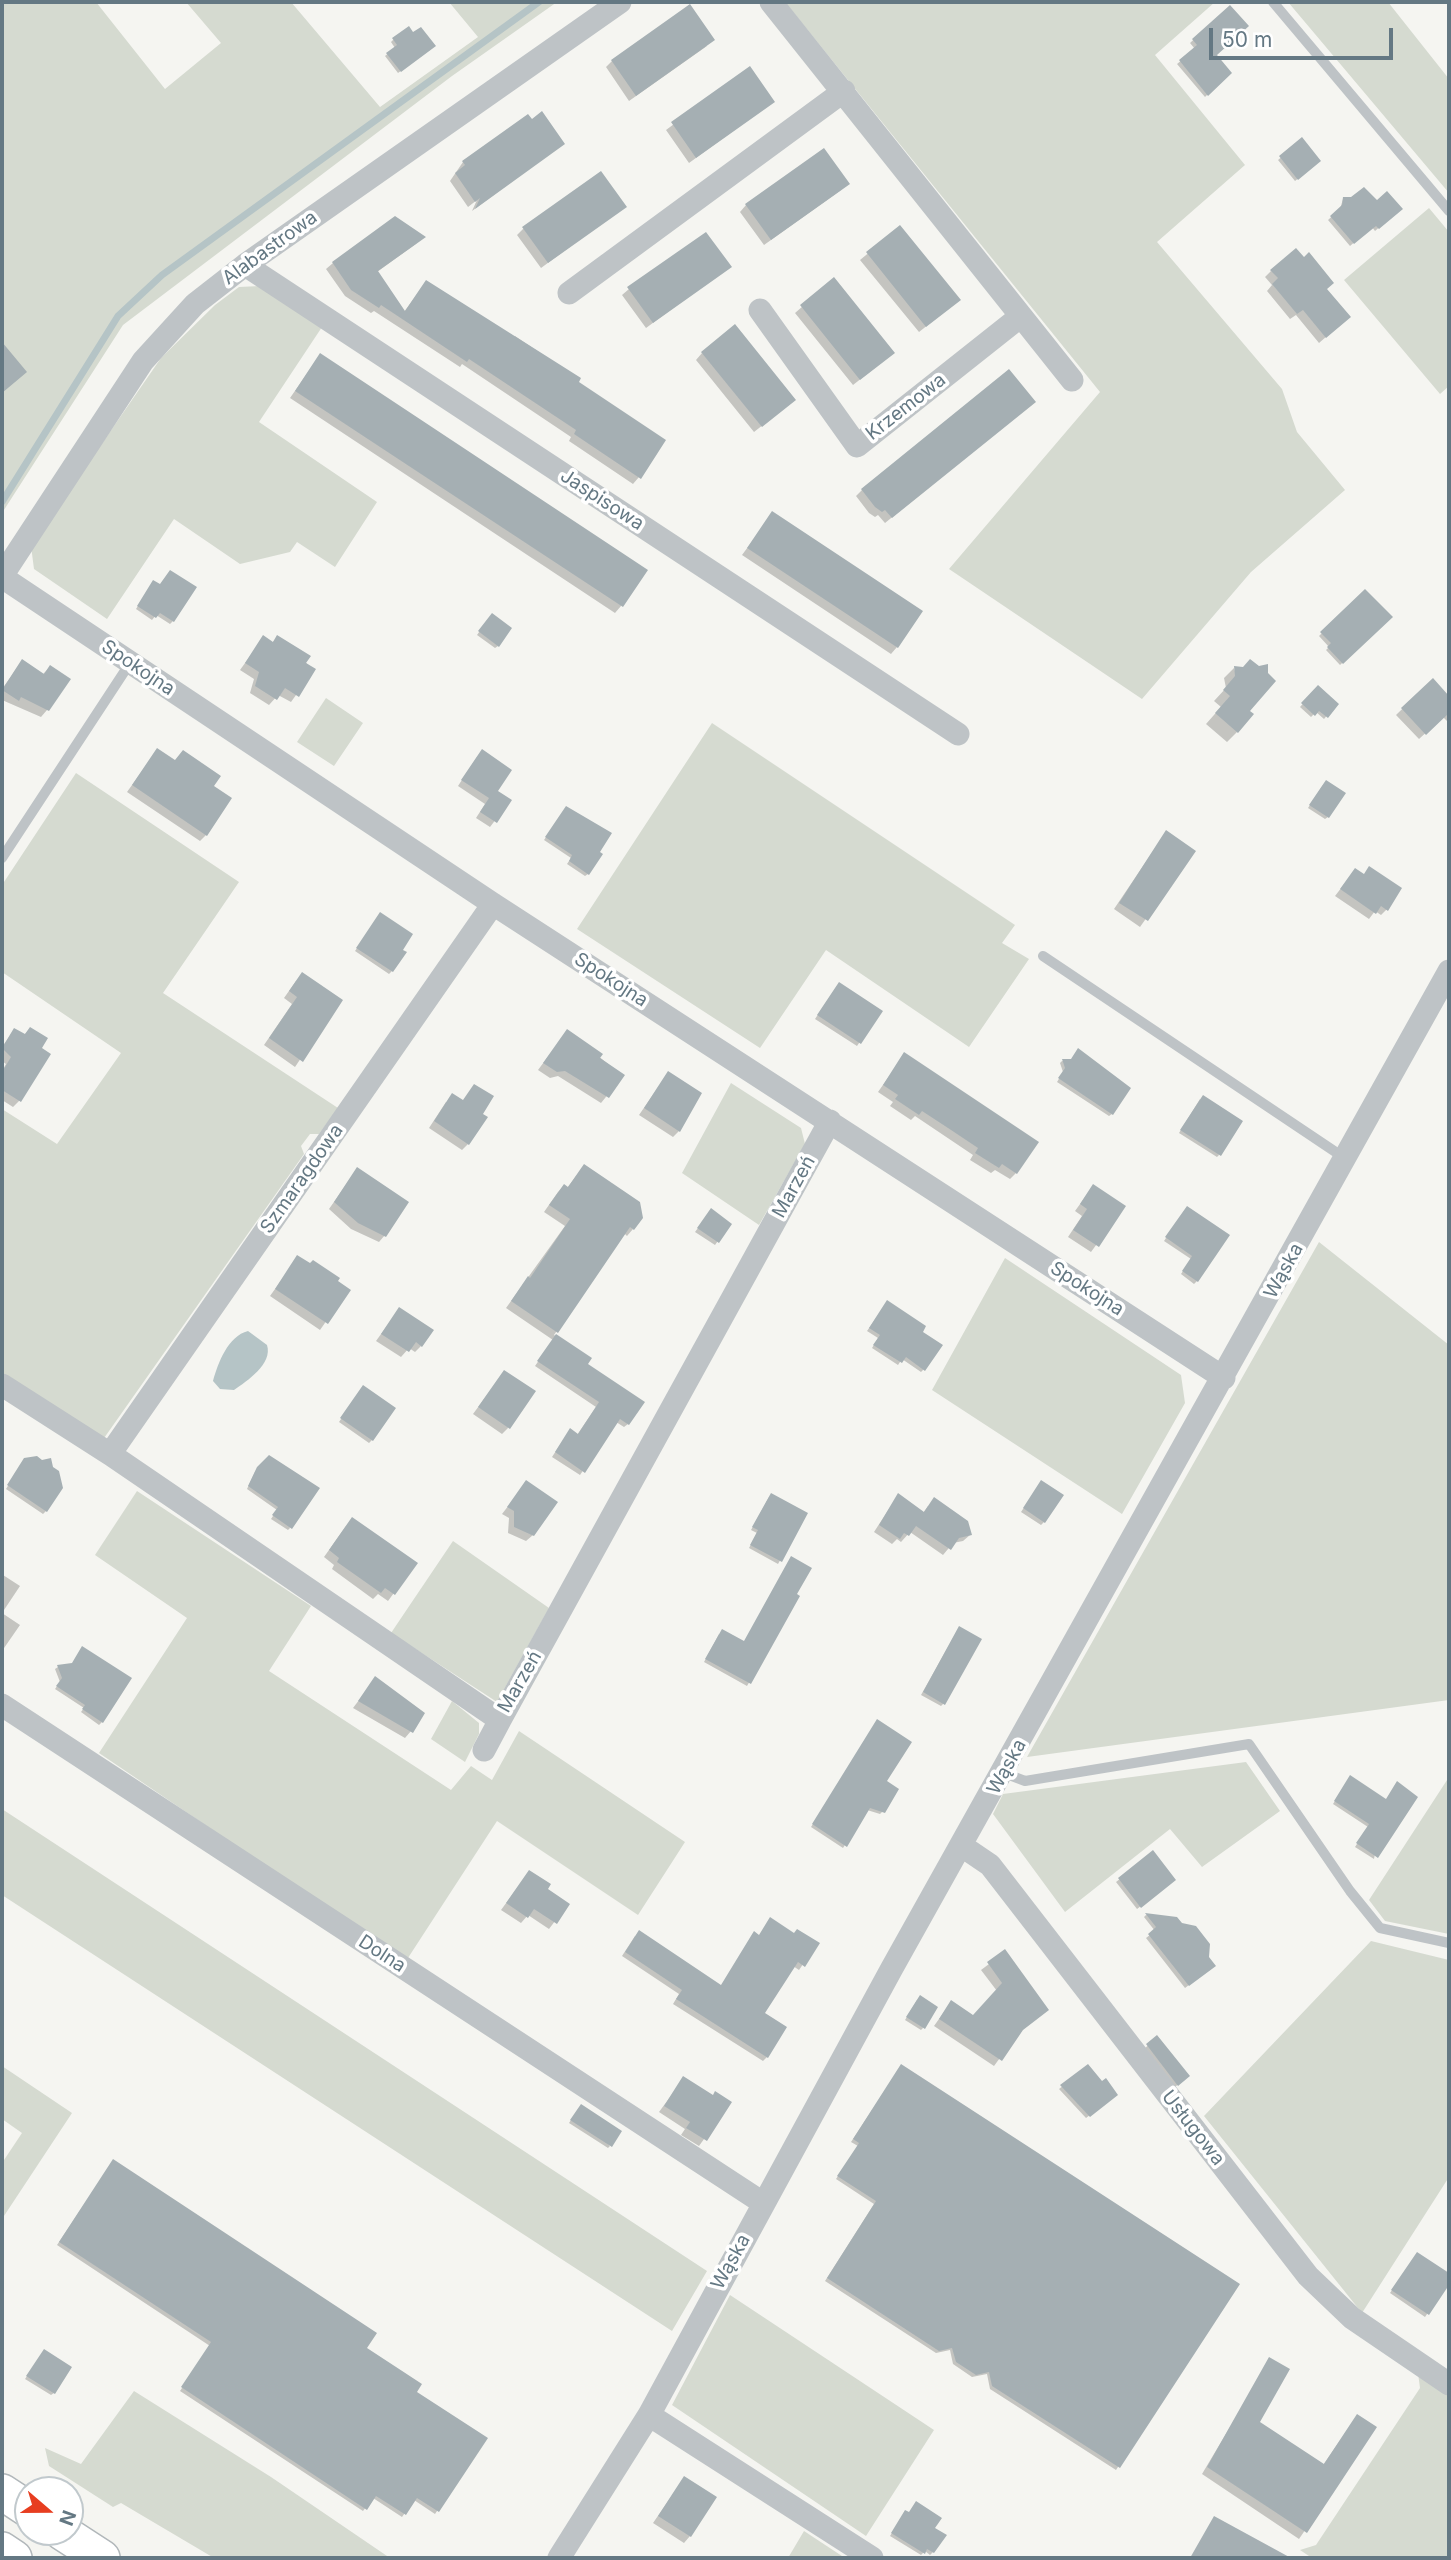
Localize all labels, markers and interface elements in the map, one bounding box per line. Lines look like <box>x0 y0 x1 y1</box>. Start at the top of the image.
scale bar <box>1213 14 1397 58</box>
text: 50 m <box>1222 27 1272 52</box>
street label: Alabastrowa <box>218 206 322 290</box>
street label: Krzemowa <box>862 369 950 445</box>
street label: Jaspisowa <box>556 465 648 535</box>
street label: Spokojna <box>97 635 179 701</box>
street label: Spokojna <box>570 948 652 1012</box>
street label: Szmaragdowa <box>256 1120 348 1238</box>
street label: Marzeń <box>768 1152 820 1222</box>
street label: Wąska <box>1260 1239 1308 1303</box>
street label: Spokojna <box>1046 1257 1128 1321</box>
street label: Marzeń <box>493 1647 547 1717</box>
street label: Wąska <box>983 1735 1031 1799</box>
street label: Dolna <box>354 1930 410 1978</box>
street label: Usługowa <box>1157 2086 1229 2170</box>
street label: Wąska <box>707 2230 755 2294</box>
north arrow <box>14 2476 84 2546</box>
text: N <box>54 2507 81 2528</box>

